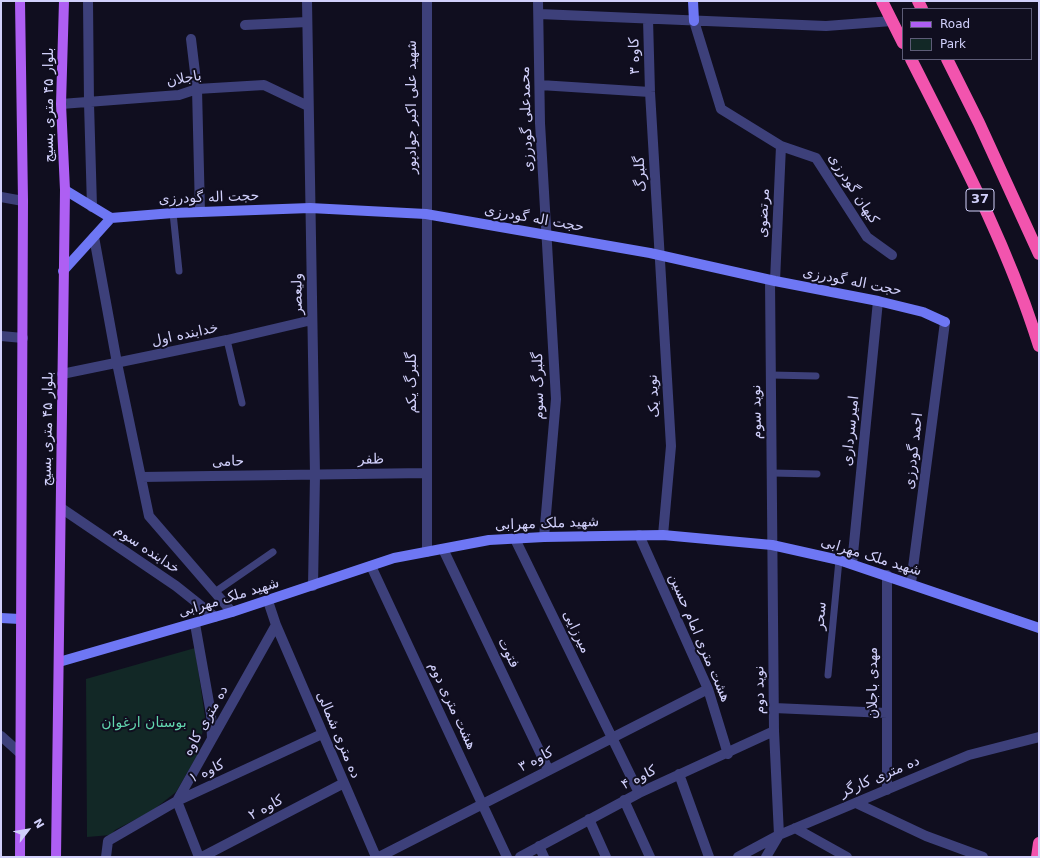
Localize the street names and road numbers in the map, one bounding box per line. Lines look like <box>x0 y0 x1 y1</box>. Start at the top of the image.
street label: کاوه ۳ <box>626 37 644 75</box>
street label: شهید علی اکبر جوادپور <box>404 40 420 174</box>
street label: بلوار ۴۵ متری بسیج <box>41 48 57 162</box>
street label: محمدعلی گودرزی <box>517 66 537 172</box>
street label: باجلان <box>165 68 203 90</box>
street label: کیهان گودرزی <box>824 150 882 228</box>
street label: گلبرگ <box>632 156 650 192</box>
street label: حجت اله گودرزی <box>158 188 260 208</box>
street label: مرتضوی <box>754 188 774 238</box>
road number: 37 <box>966 189 994 211</box>
street label: حجت اله گودرزی <box>483 202 585 236</box>
street label: حجت اله گودرزی <box>801 264 903 300</box>
street label: ولیعصر <box>289 273 307 315</box>
street label: خدابنده اول <box>150 320 220 350</box>
street label: گلبرگ یکم <box>404 352 420 414</box>
street label: گلبرگ سوم <box>530 352 548 420</box>
street label: بلوار ۴۵ متری بسیج <box>39 371 57 487</box>
street label: نوید یک <box>644 374 664 418</box>
street label: نوید سوم <box>748 385 766 439</box>
street label: امیرسرداری <box>839 395 863 467</box>
street label: احمد گودرزی <box>901 412 927 490</box>
street label: ظفر <box>358 451 384 469</box>
street label: حامی <box>212 453 244 471</box>
street label: شهید ملک مهرابی <box>495 514 599 534</box>
street label: خدابنده سوم <box>111 522 183 578</box>
street label: شهید ملک مهرابی <box>819 534 923 580</box>
street label: هشت متری امام حسین <box>664 571 734 705</box>
street label: شهید ملک مهرابی <box>177 575 281 621</box>
street label: سحر <box>811 601 831 631</box>
street label: میرزایی <box>558 608 594 656</box>
street label: فتوت <box>494 635 522 671</box>
street label: مهدی باجلان <box>865 647 881 719</box>
street label: هشت متری دوم <box>424 660 480 752</box>
street label: نوید دوم <box>751 666 769 714</box>
street label: ده متری کاوه <box>180 683 232 759</box>
street label: ده متری شمالی <box>312 689 364 781</box>
street label: کاوه ۳ <box>516 744 556 776</box>
street label: ده متری کارگر <box>838 753 922 801</box>
street label: کاوه ۱ <box>187 757 227 787</box>
street label: کاوه ۴ <box>619 762 659 794</box>
street label: کاوه ۲ <box>246 792 286 824</box>

